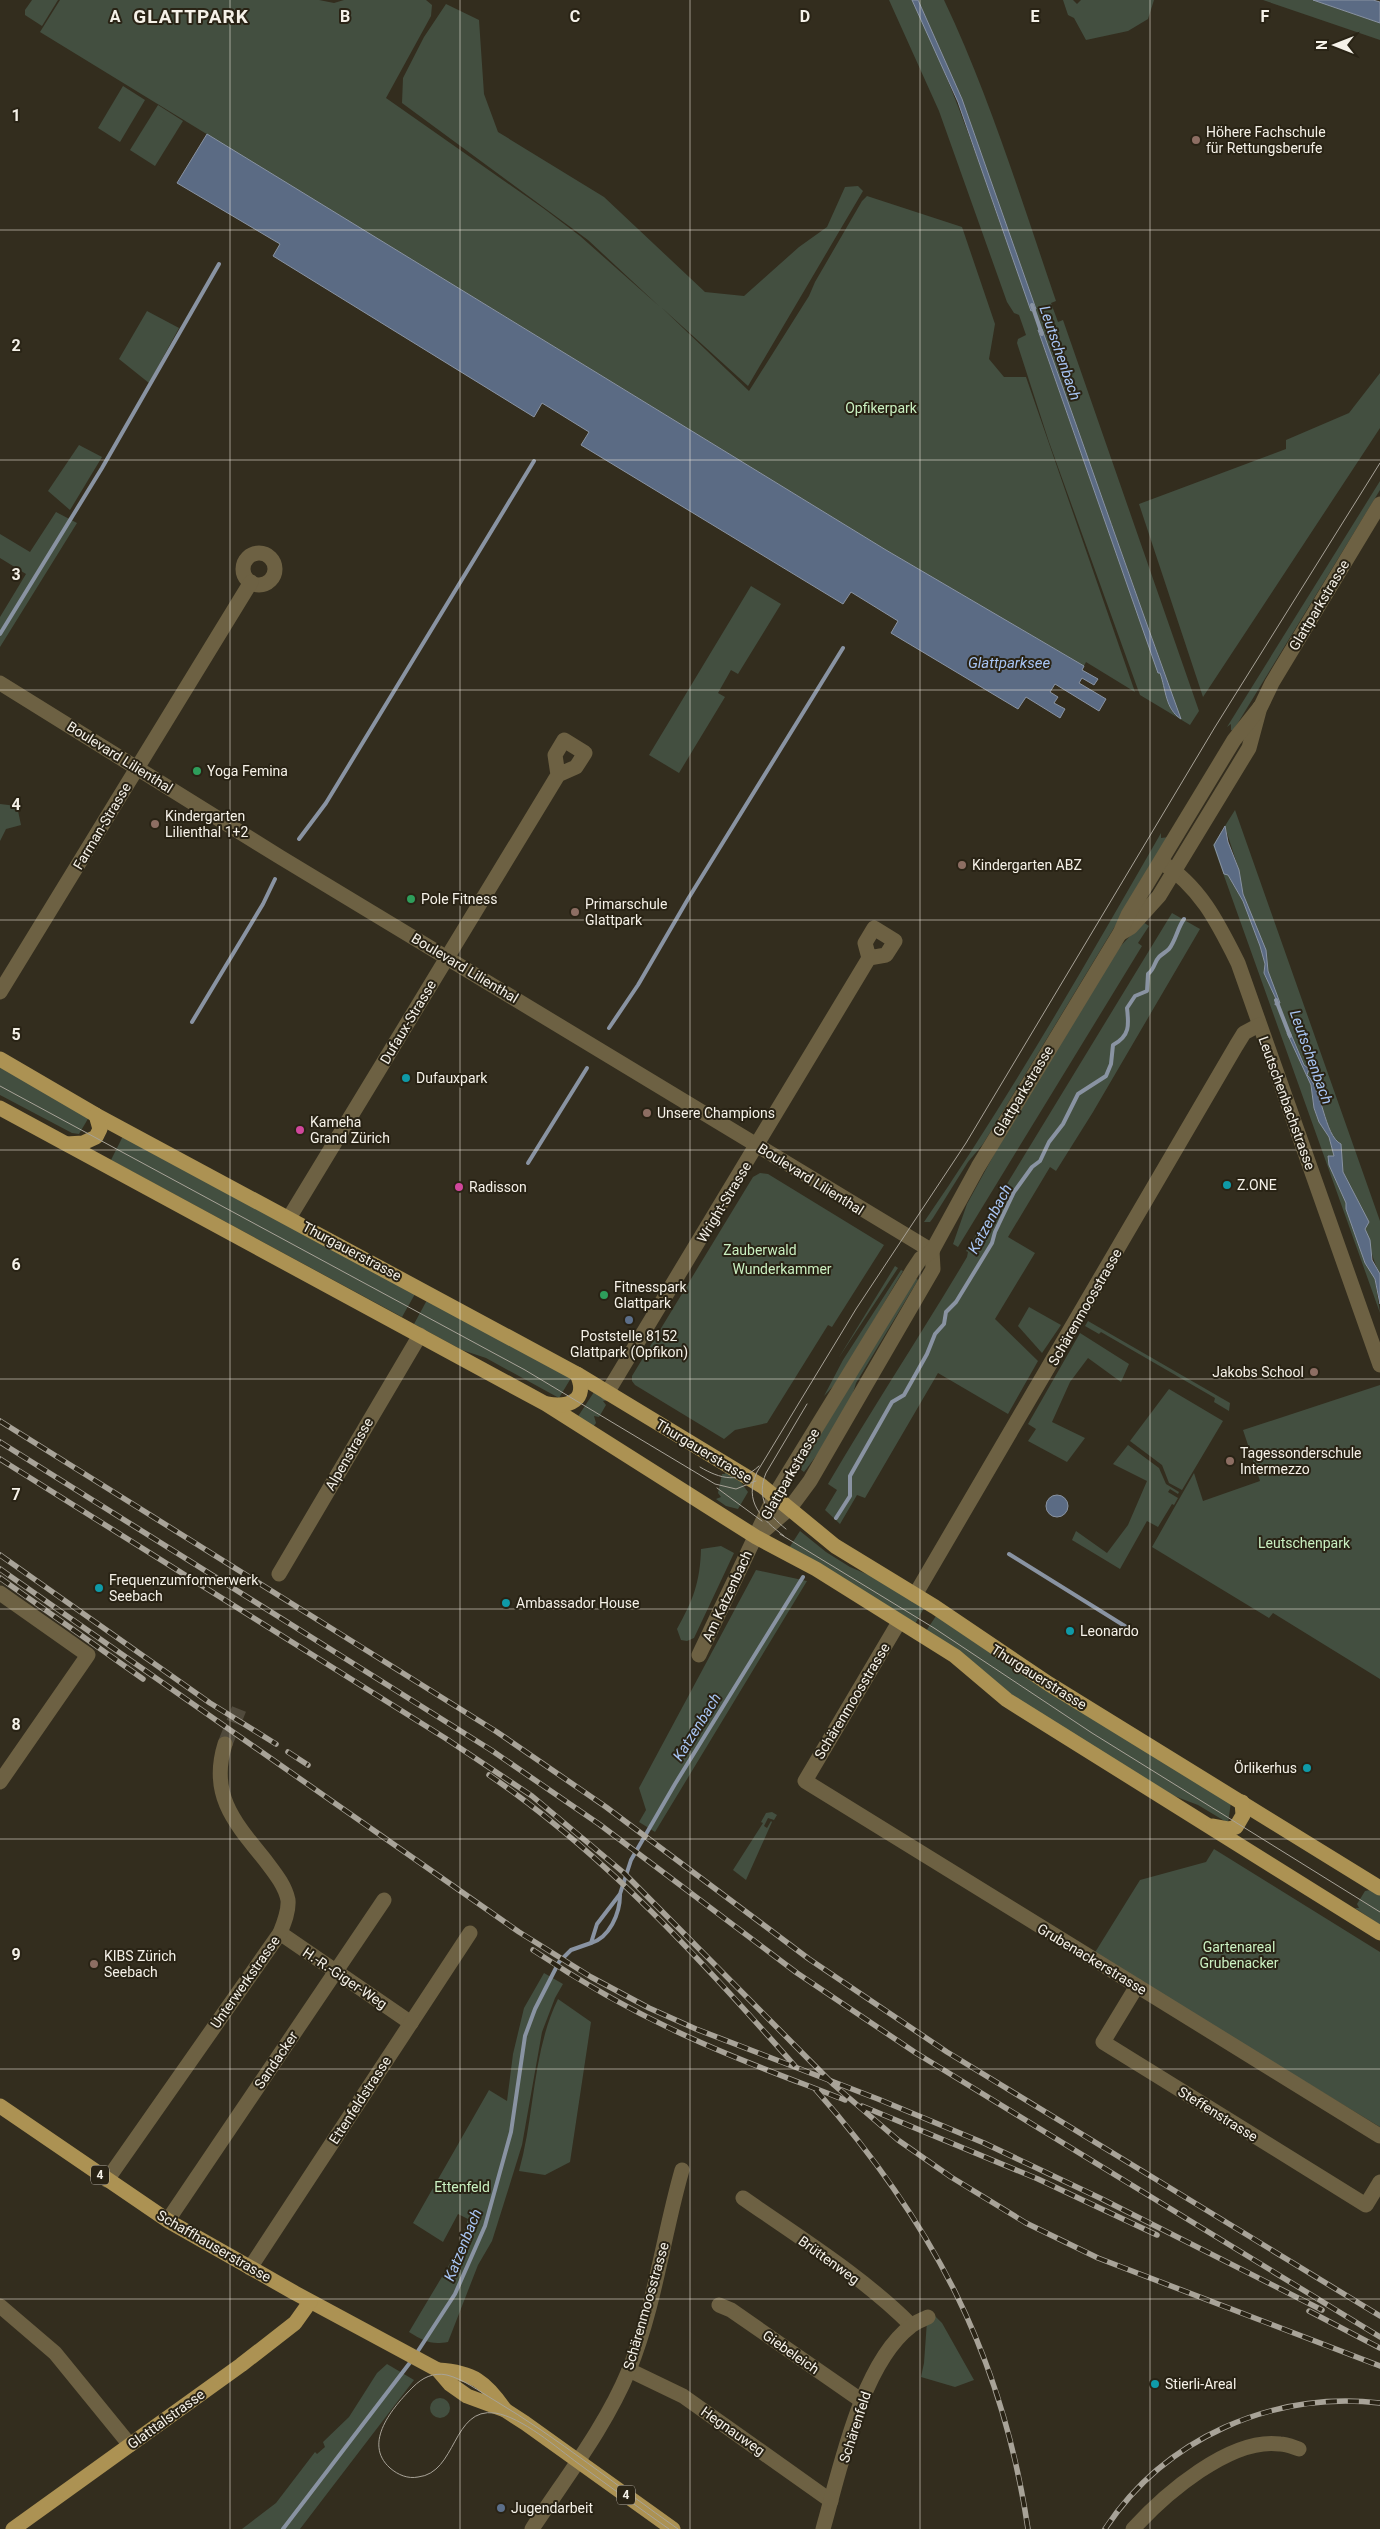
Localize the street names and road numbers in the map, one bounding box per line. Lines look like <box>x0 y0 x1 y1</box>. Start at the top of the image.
street label: Glattparkstrasse <box>1286 557 1352 653</box>
street label: Boulevard Lilienthal <box>64 718 176 796</box>
street label: Farman-Strasse <box>70 780 134 872</box>
street label: Boulevard Lilienthal <box>409 930 521 1006</box>
street label: Dufaux-Strasse <box>377 977 439 1067</box>
street label: Leutschenbachstrasse <box>1255 1034 1319 1172</box>
street label: Glattparkstrasse <box>990 1043 1056 1139</box>
street label: Boulevard Lilienthal <box>755 1140 867 1218</box>
street label: Wright-Strasse <box>694 1159 754 1245</box>
street label: Thurgauerstrasse <box>300 1218 404 1284</box>
street label: Schärenmoosstrasse <box>1045 1246 1125 1368</box>
street label: Alpenstrasse <box>322 1415 376 1493</box>
street label: Thurgauerstrasse <box>653 1416 755 1486</box>
street label: Glattparkstrasse <box>757 1425 823 1523</box>
street label: Am Katzenbach <box>699 1548 755 1644</box>
street label: Schärenmoosstrasse <box>811 1640 893 1762</box>
street label: Thurgauerstrasse <box>988 1641 1090 1713</box>
street label: Grubenackerstrasse <box>1034 1920 1150 1998</box>
street label: Unterwerkstrasse <box>207 1933 283 2031</box>
street label: H.-R.-Giger-Weg <box>300 1944 390 2012</box>
street label: Sandacker <box>251 2028 301 2092</box>
street label: Ettenfeldstrasse <box>326 2053 394 2147</box>
street label: Steffenstrasse <box>1175 2083 1261 2145</box>
road number: 4 <box>91 2166 109 2184</box>
street label: Schaffhauserstrasse <box>154 2207 274 2285</box>
street label: Brüttenweg <box>795 2233 863 2287</box>
street label: Schärenmoosstrasse <box>620 2240 672 2372</box>
street label: Giebeleich <box>760 2327 822 2377</box>
street label: Glatttalstrasse <box>124 2386 208 2452</box>
street label: Schärenfeld <box>836 2389 874 2465</box>
street label: Hegnauweg <box>698 2403 768 2459</box>
road number: 4 <box>617 2486 635 2504</box>

